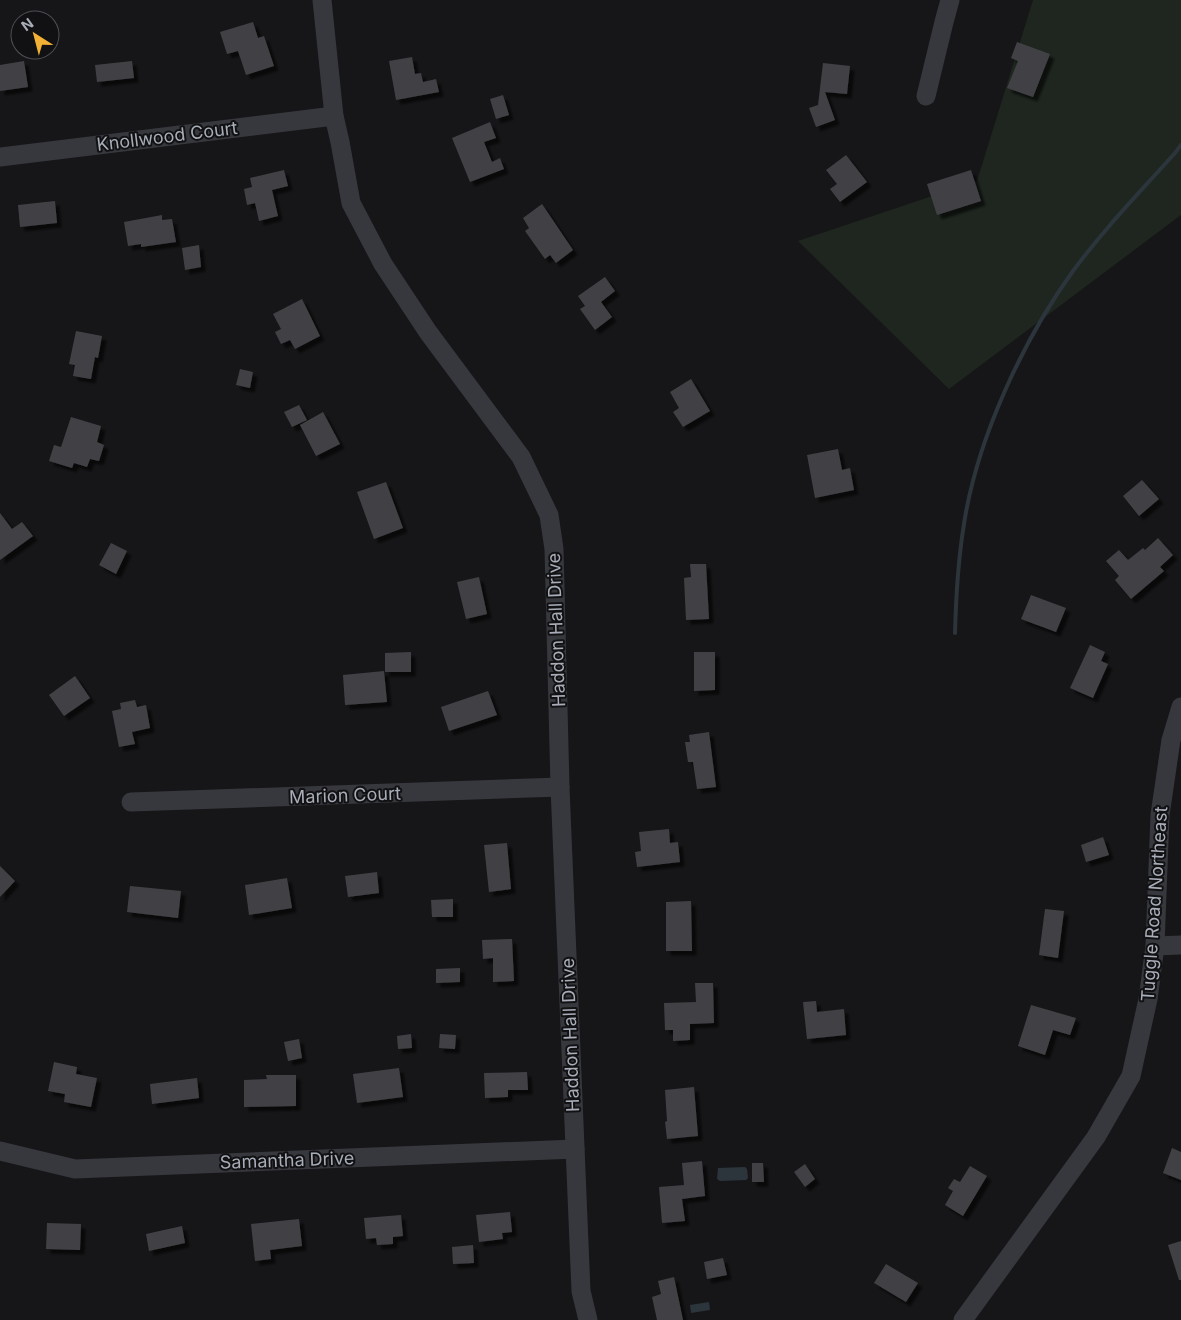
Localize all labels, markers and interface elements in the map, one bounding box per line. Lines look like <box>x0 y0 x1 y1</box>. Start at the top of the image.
north arrow <box>10 10 60 60</box>
text: N <box>18 14 36 34</box>
street label: Knollwood Court <box>95 117 239 155</box>
street label: Haddon Hall Drive <box>543 553 569 707</box>
street label: Marion Court <box>289 783 401 807</box>
street label: Tuggle Road Northeast <box>1137 806 1171 1002</box>
street label: Haddon Hall Drive <box>557 958 583 1112</box>
street label: Samantha Drive <box>219 1147 355 1173</box>

